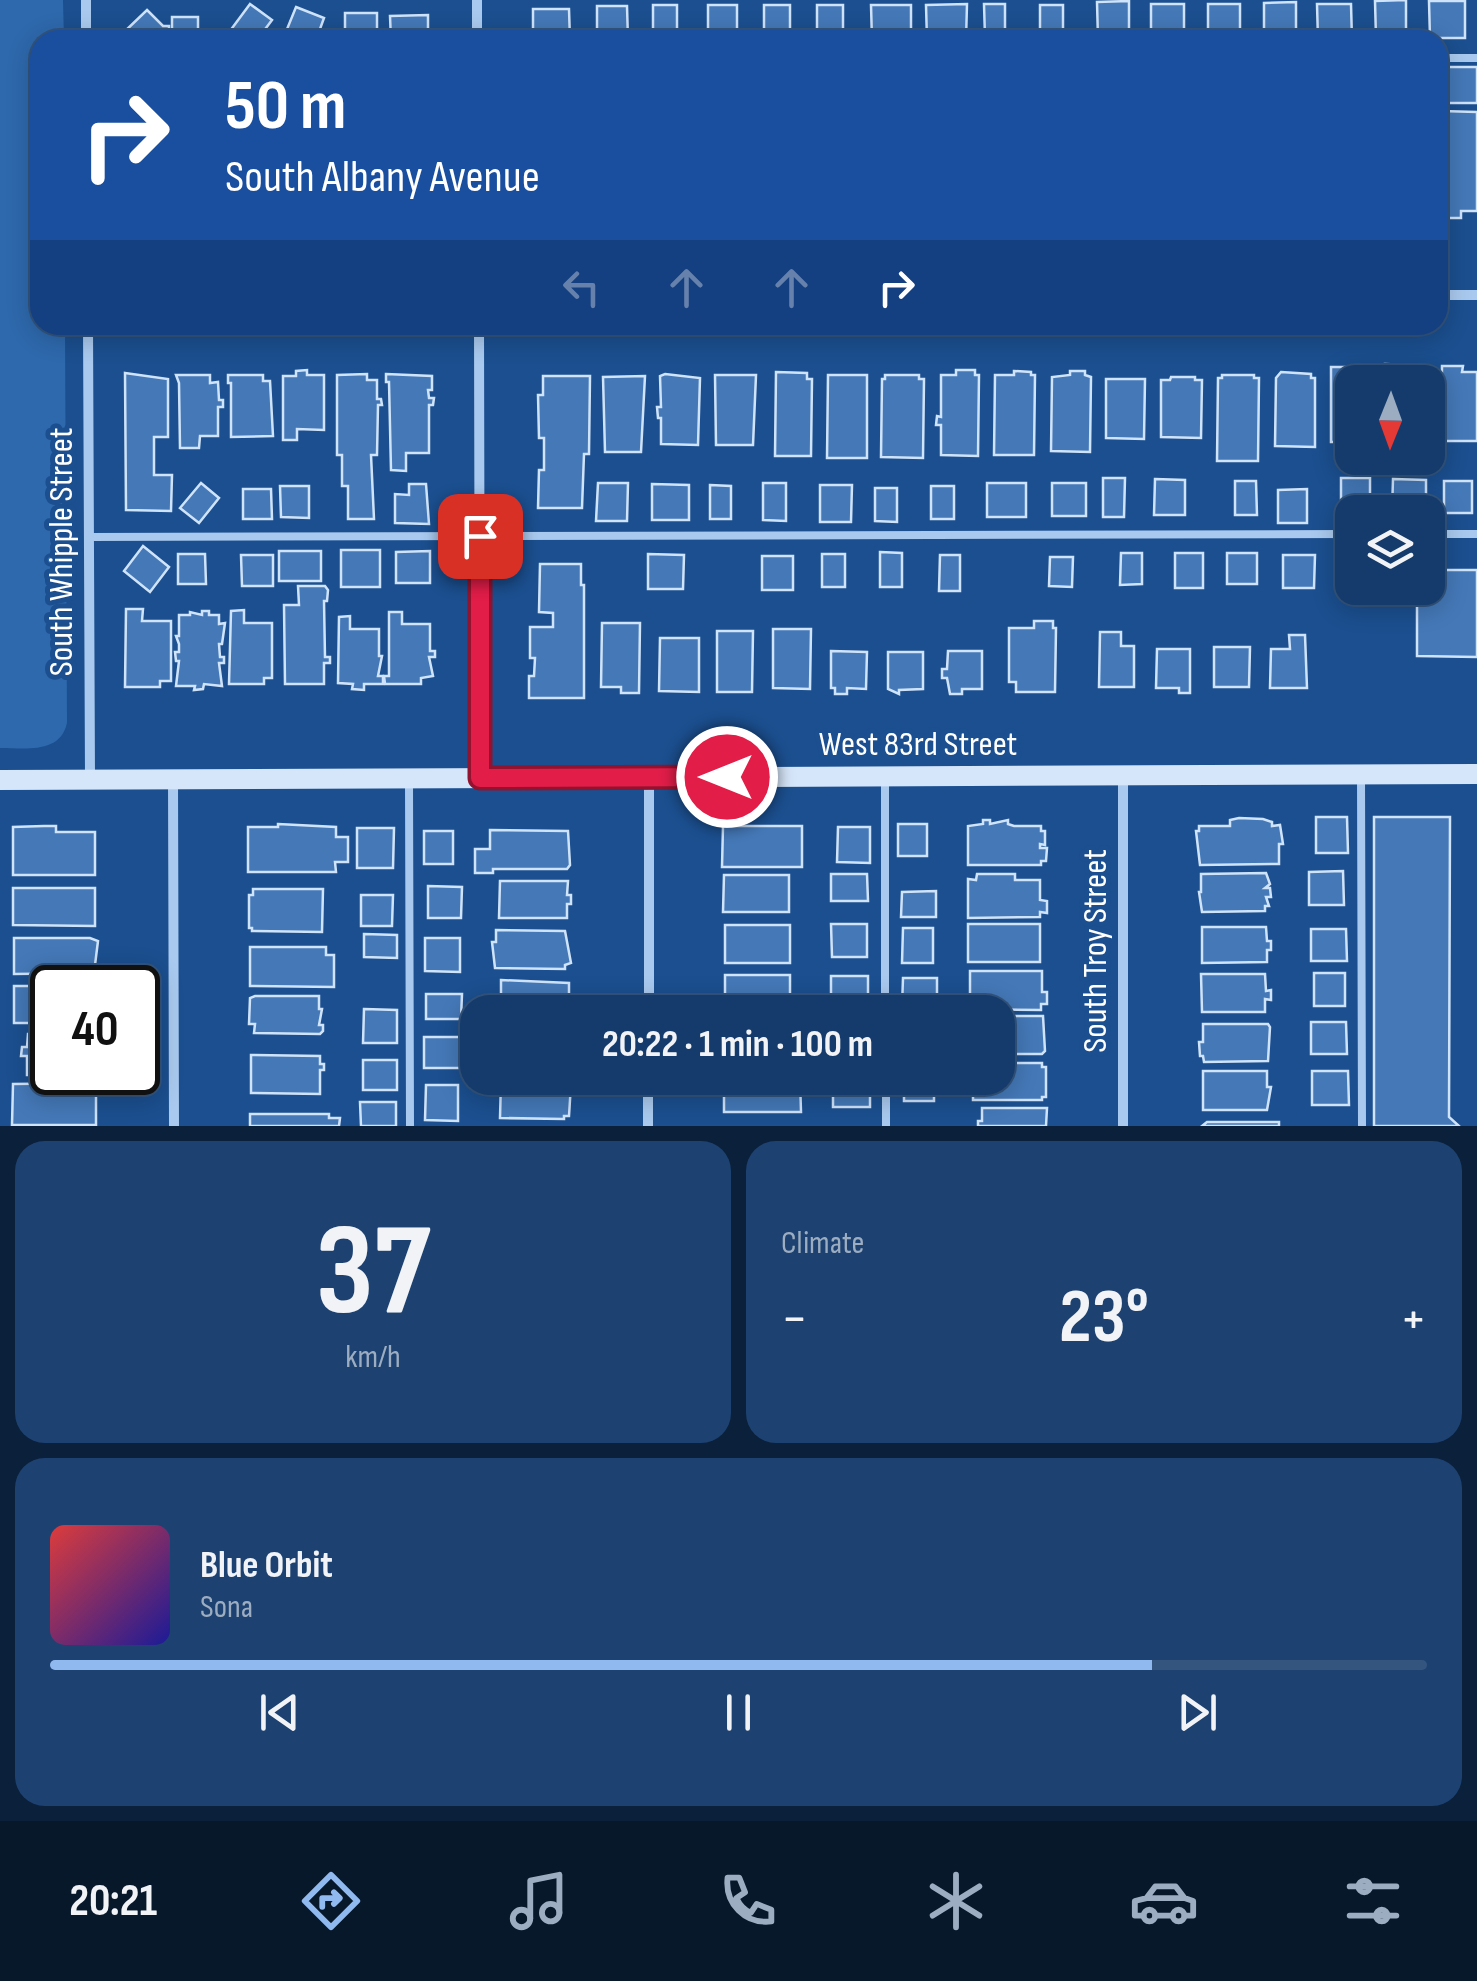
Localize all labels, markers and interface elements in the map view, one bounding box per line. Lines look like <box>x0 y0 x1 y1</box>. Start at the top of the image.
text: 50 m <box>225 65 346 149</box>
icon: right <box>60 70 190 200</box>
text: South Albany Avenue <box>225 150 540 205</box>
icon: left <box>554 260 609 315</box>
icon: ahead <box>659 260 714 315</box>
icon: ahead <box>764 260 819 315</box>
icon: right <box>869 260 924 315</box>
north arrow <box>1335 365 1445 475</box>
map controls <box>1335 365 1445 605</box>
street label: South Whipple Street <box>40 428 83 676</box>
pin <box>438 494 523 579</box>
button: layers <box>1335 495 1445 605</box>
icon: arrive <box>453 509 508 564</box>
street label: West 83rd Street <box>819 723 1017 766</box>
position arrow <box>675 725 779 829</box>
street label: South Troy Street <box>1074 849 1117 1053</box>
speed limit sign: 40 <box>30 965 160 1095</box>
text: 20:22 · 1 min · 100 m <box>602 1022 873 1067</box>
text: 37 <box>316 1195 430 1351</box>
text: Climate <box>781 1224 864 1263</box>
text: 23° <box>1059 1273 1149 1364</box>
text: − <box>781 1286 808 1353</box>
text: + <box>1400 1286 1427 1353</box>
text: km/h <box>345 1338 401 1377</box>
text: Blue Orbit <box>200 1543 333 1588</box>
text: Sona <box>200 1588 253 1627</box>
icon: previous <box>252 1685 307 1740</box>
icon: pause <box>711 1685 766 1740</box>
icon: next <box>1170 1685 1225 1740</box>
icon: directions <box>296 1866 366 1936</box>
icon: music <box>504 1866 574 1936</box>
icon: phone <box>713 1866 783 1936</box>
icon: climate <box>921 1866 991 1936</box>
icon: car <box>1129 1866 1199 1936</box>
icon: filters <box>1338 1866 1408 1936</box>
text: 20:21 <box>69 1874 157 1929</box>

